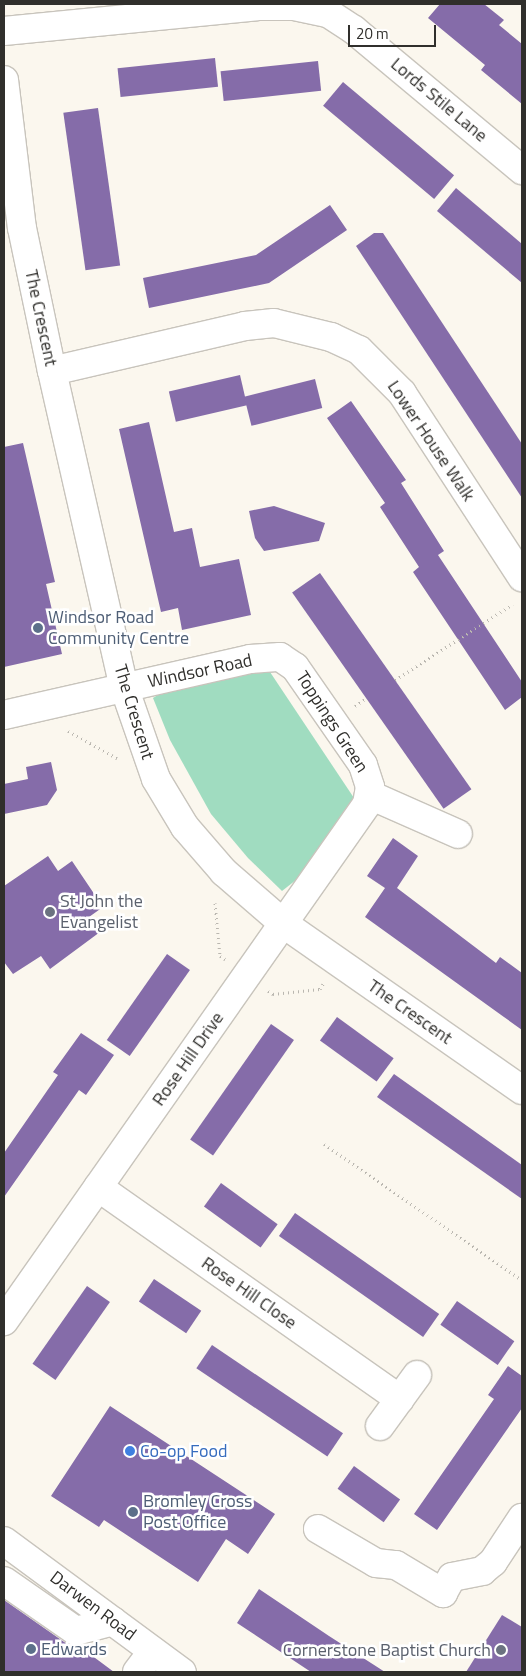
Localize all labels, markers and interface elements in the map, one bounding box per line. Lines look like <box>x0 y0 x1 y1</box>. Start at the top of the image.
scale bar <box>351 15 438 47</box>
text: 20 m <box>356 22 389 45</box>
street label: Lords Stile Lane <box>386 53 492 147</box>
street label: The Crescent <box>20 268 62 368</box>
street label: Lower House Walk <box>383 377 479 505</box>
place label: Windsor Road Community Centre <box>48 607 189 650</box>
marker: Windsor Road Community Centre <box>32 622 44 634</box>
street label: Windsor Road <box>146 649 254 693</box>
street label: The Crescent <box>109 662 159 762</box>
street label: Toppings Green <box>291 667 373 777</box>
place label: St John the Evangelist <box>60 891 143 934</box>
marker: St John the Evangelist <box>44 906 56 918</box>
street label: The Crescent <box>364 975 456 1049</box>
street label: Rose Hill Drive <box>148 1008 228 1110</box>
street label: Rose Hill Close <box>197 1252 301 1334</box>
place label: Co-op Food <box>140 1440 228 1462</box>
marker: Co-op Food <box>124 1445 136 1457</box>
place label: Bromley Cross Post Office <box>143 1491 252 1534</box>
marker: Bromley Cross Post Office <box>127 1506 139 1518</box>
street label: Darwen Road <box>46 1567 140 1645</box>
place label: Edwards <box>41 1638 107 1660</box>
place label: Cornerstone Baptist Church <box>283 1639 491 1661</box>
marker: Edwards <box>25 1643 37 1655</box>
marker: Cornerstone Baptist Church <box>495 1644 507 1656</box>

